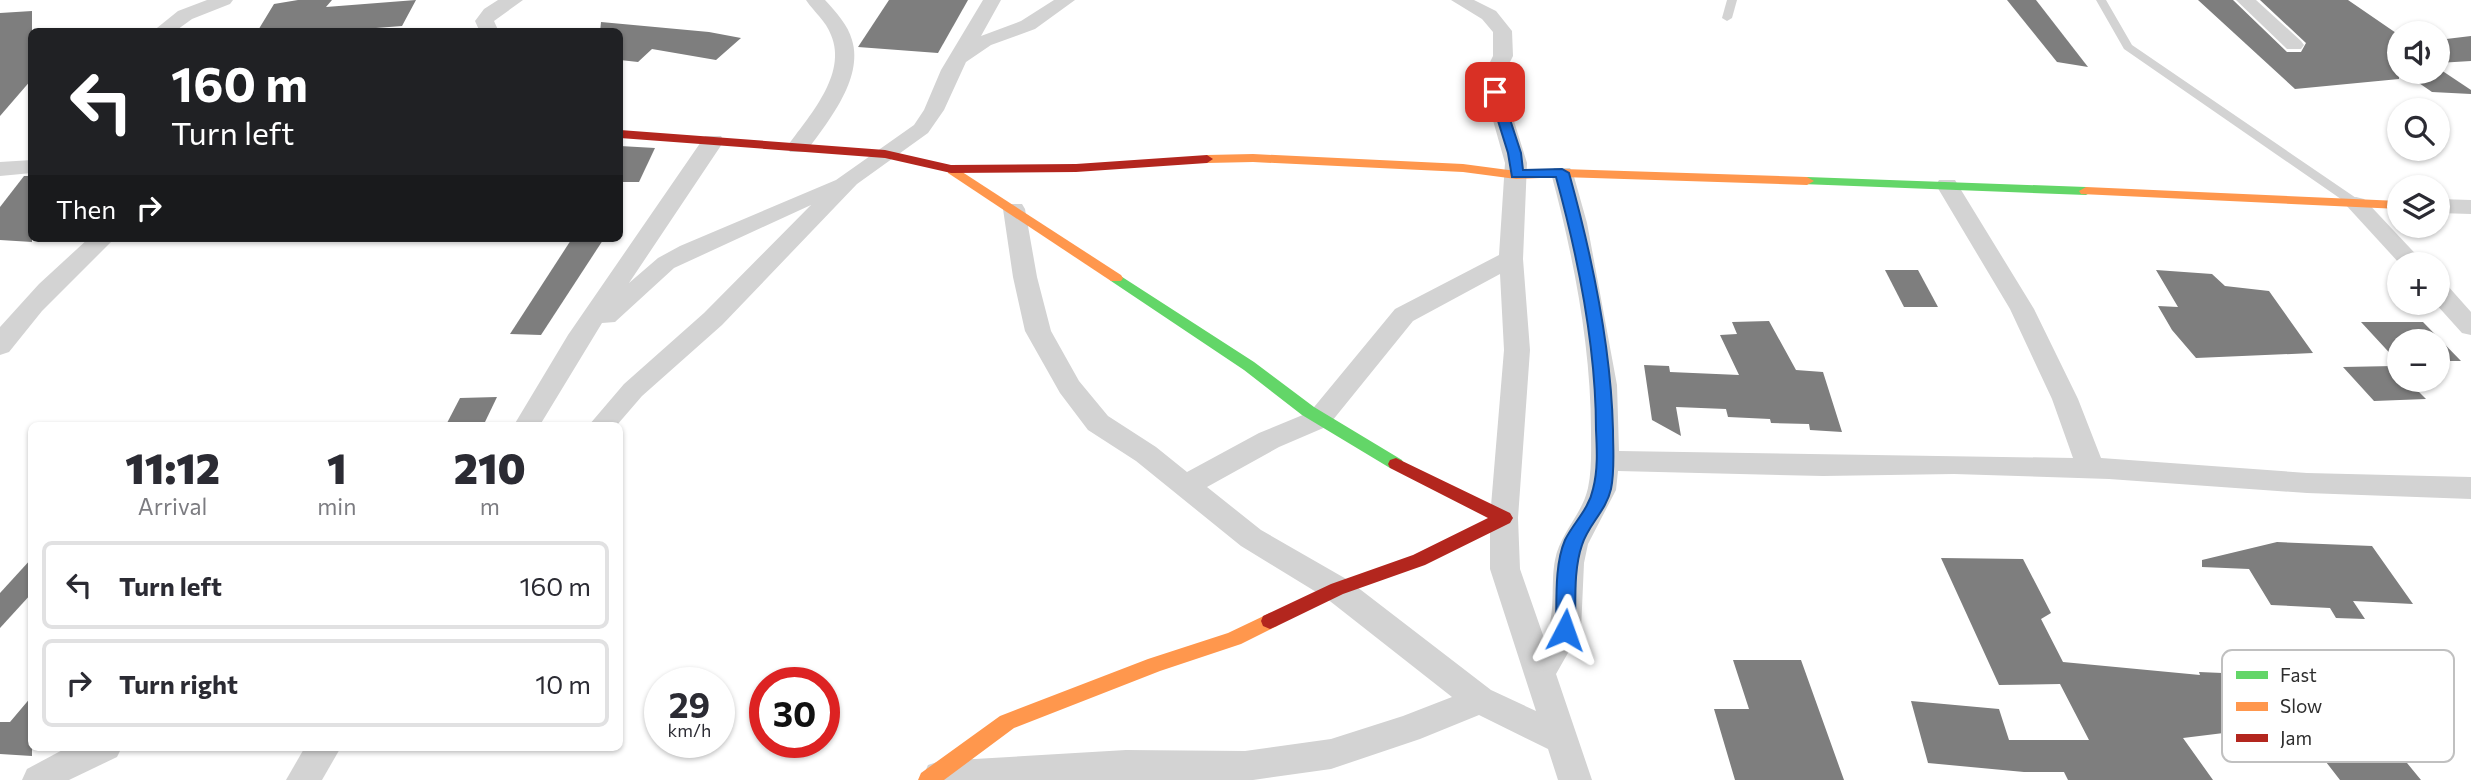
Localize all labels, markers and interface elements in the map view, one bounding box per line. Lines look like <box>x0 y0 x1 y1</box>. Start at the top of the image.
map controls <box>2387 21 2450 392</box>
button: sound <box>2387 21 2450 84</box>
text: 160 m <box>171 52 308 112</box>
icon: left <box>56 56 147 147</box>
pin <box>1465 62 1525 122</box>
icon: arrive <box>1476 73 1514 111</box>
button: search <box>2387 98 2450 161</box>
text: Turn left <box>171 112 295 152</box>
button: layers <box>2387 175 2450 238</box>
icon: right <box>130 189 168 227</box>
text: Then <box>56 193 116 224</box>
button: + <box>2387 252 2450 315</box>
button: − <box>2387 329 2450 392</box>
text: 11:12 <box>125 441 220 493</box>
text: 1 <box>327 441 347 493</box>
text: 210 <box>454 441 526 493</box>
text: Arrival <box>138 492 207 520</box>
text: min <box>317 492 356 520</box>
text: m <box>480 492 500 520</box>
icon: left <box>60 566 98 604</box>
text: Turn left <box>119 570 222 601</box>
text: 160 m <box>519 570 591 601</box>
position arrow <box>1528 593 1602 667</box>
legend <box>2222 650 2454 762</box>
text: Fast <box>2280 663 2317 686</box>
icon: right <box>60 664 98 702</box>
speed limit sign: 30 <box>749 667 840 758</box>
text: Turn right <box>119 668 238 699</box>
text: 10 m <box>535 668 591 699</box>
text: 29 <box>669 682 710 725</box>
text: Slow <box>2280 694 2322 717</box>
text: km/h <box>668 719 711 741</box>
text: Jam <box>2280 726 2312 749</box>

